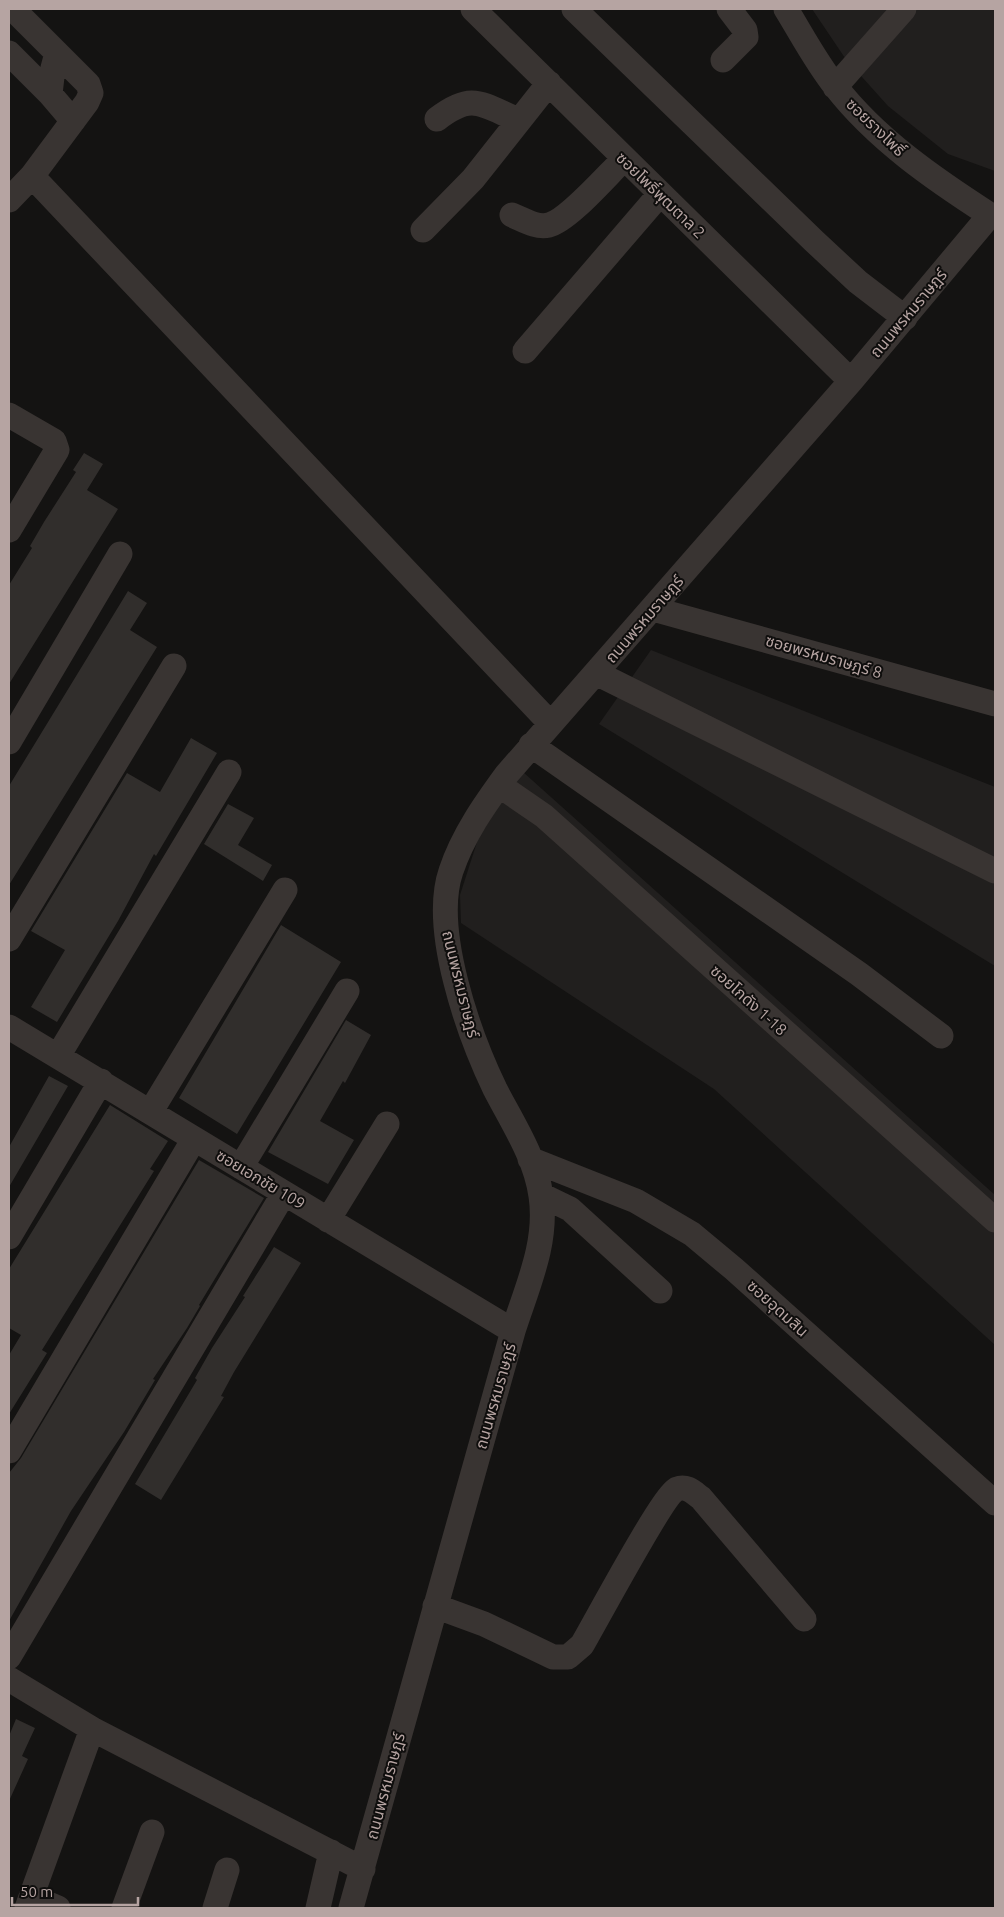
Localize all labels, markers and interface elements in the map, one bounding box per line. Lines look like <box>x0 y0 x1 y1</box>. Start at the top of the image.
street label: ซอยรางโพธิ์ <box>843 94 909 160</box>
street label: ซอยโพธิ์พุฒตาล 2 <box>612 148 709 243</box>
street label: ถนนพรหมราษฎร์ <box>866 265 951 361</box>
street label: ถนนพรหมราษฎร์ <box>601 571 687 666</box>
street label: ซอยพรหมราษฎร์ 8 <box>764 631 884 681</box>
street label: ถนนพรหมราษฎร์ <box>439 929 483 1040</box>
street label: ซอยโกดัง 1-18 <box>707 961 791 1039</box>
street label: ซอยเอกชัย 109 <box>214 1146 308 1212</box>
street label: ซอยอุดมสิน <box>743 1276 812 1341</box>
street label: ถนนพรหมราษฎร์ <box>471 1340 519 1451</box>
street label: ถนนพรหมราษฎร์ <box>362 1730 408 1841</box>
scale bar <box>12 1874 139 1906</box>
text: 50 m <box>20 1883 53 1900</box>

